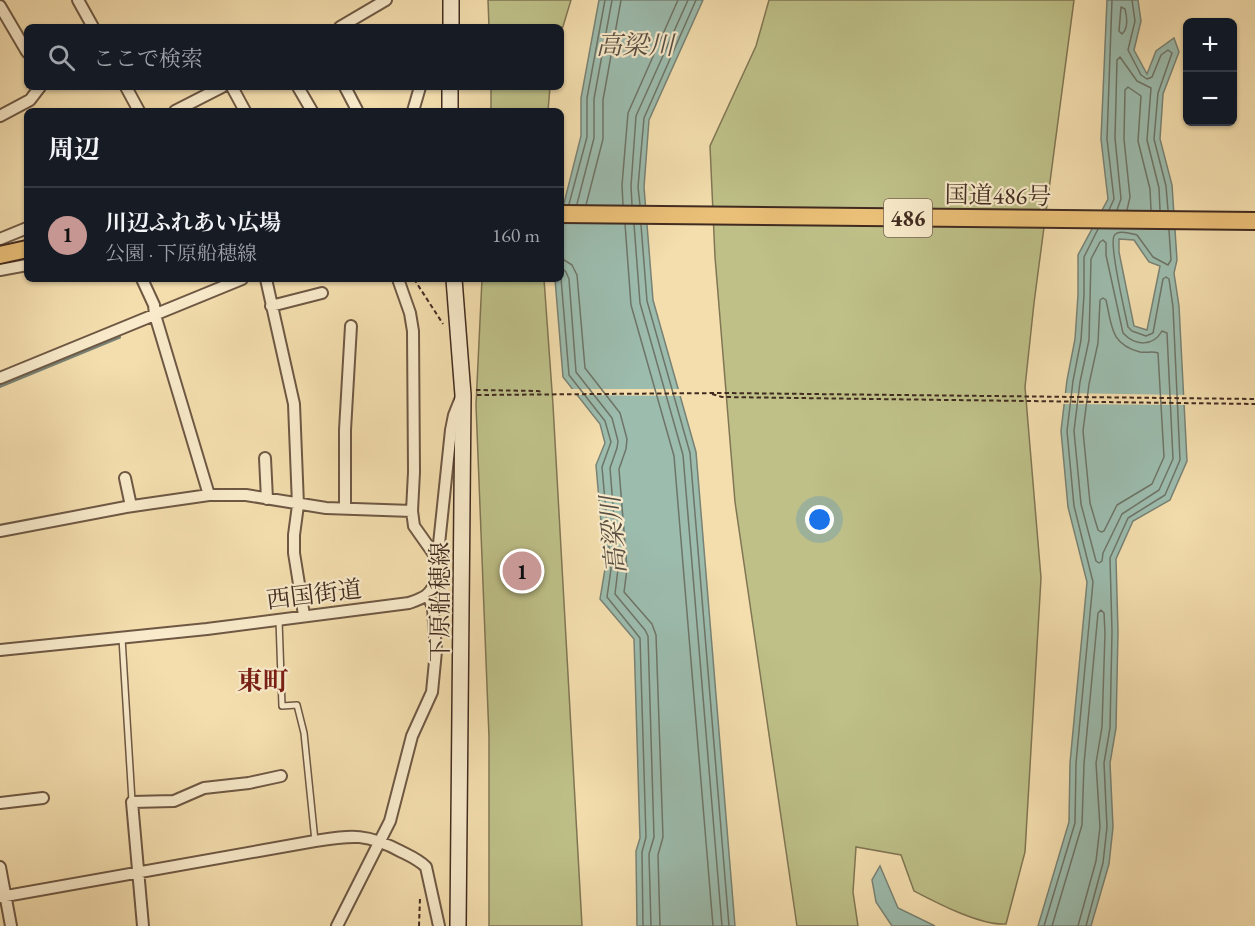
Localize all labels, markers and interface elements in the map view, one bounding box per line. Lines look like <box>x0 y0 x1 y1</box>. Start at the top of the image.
map controls <box>1183 18 1237 126</box>
button: + <box>1183 18 1237 72</box>
search box <box>24 24 564 90</box>
water label: 高梁川 <box>596 28 677 62</box>
icon: search <box>45 41 78 74</box>
text: ここで検索 <box>93 44 203 73</box>
button: − <box>1183 72 1237 126</box>
text: 周辺 <box>48 132 100 166</box>
street label: 国道486号 <box>944 179 1052 211</box>
road number: 486 <box>884 199 932 237</box>
text: 川辺ふれあい広場 <box>105 208 281 237</box>
text: 1 <box>62 222 73 248</box>
text: 160 m <box>492 222 540 248</box>
text: 公園 · 下原船穂線 <box>105 240 257 266</box>
water label: 高梁川 <box>592 492 633 575</box>
your location <box>805 505 834 534</box>
street label: 下原船穂線 <box>424 542 455 662</box>
pin: 1 <box>502 548 542 594</box>
street label: 西国街道 <box>264 573 364 615</box>
district label: 東町 <box>237 664 289 698</box>

